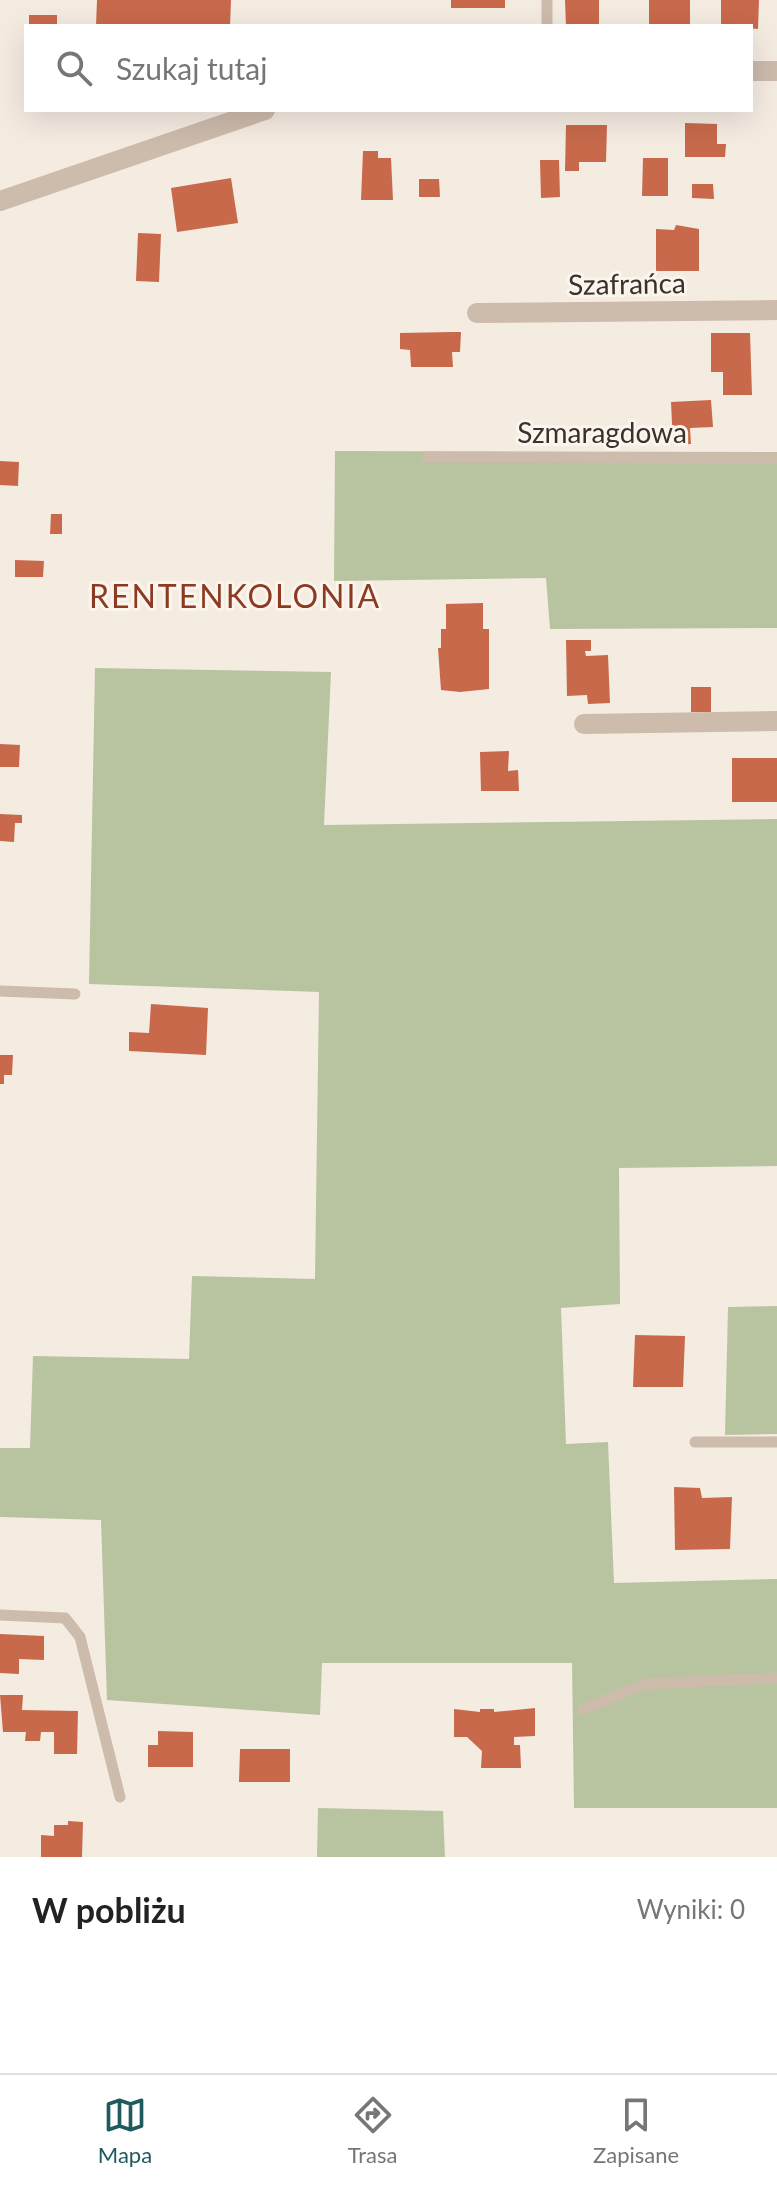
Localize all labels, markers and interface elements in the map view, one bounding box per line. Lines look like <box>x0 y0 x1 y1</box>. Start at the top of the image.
search box <box>24 24 753 112</box>
icon: search <box>52 46 96 90</box>
text: Szukaj tutaj <box>116 50 267 86</box>
street label: Szafrańca <box>568 265 686 301</box>
street label: Szmaragdowa <box>517 415 687 449</box>
district label: RENTENKOLONIA <box>89 576 381 615</box>
text: W pobliżu <box>32 1889 186 1930</box>
text: Wyniki: 0 <box>637 1893 745 1925</box>
tab: Mapa <box>98 2093 152 2168</box>
tab: Trasa <box>348 2093 398 2168</box>
tab: Zapisane <box>593 2093 679 2168</box>

